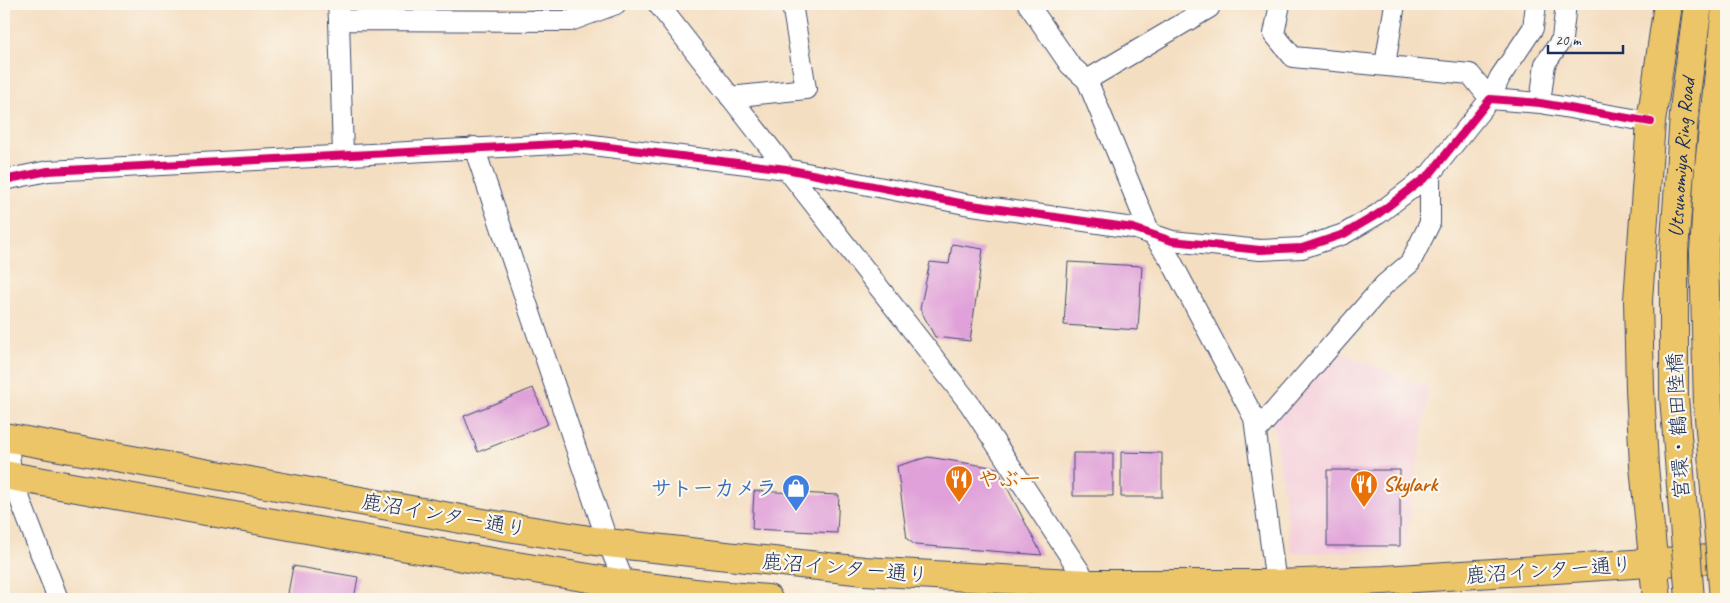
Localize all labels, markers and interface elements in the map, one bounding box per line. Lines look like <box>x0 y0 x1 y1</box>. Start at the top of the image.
scale bar <box>1548 22 1622 54</box>
text: 20 m <box>1555 31 1582 50</box>
street label: Utsunomiya Ring Road <box>1662 72 1702 238</box>
street label: 宮環・鶴田陸橋 <box>1661 352 1695 500</box>
restaurant icon: やぶ一 <box>944 464 974 503</box>
place label: やぶ一 <box>978 466 1040 492</box>
restaurant icon: Skylark <box>1349 469 1379 508</box>
place label: Skylark <box>1383 471 1439 498</box>
shop icon: サトーカメラ <box>781 473 811 512</box>
place label: サトーカメラ <box>651 475 777 501</box>
street label: 鹿沼インター通り <box>359 488 529 542</box>
street label: 鹿沼インター通り <box>761 548 929 588</box>
street label: 鹿沼インター通り <box>1465 551 1633 589</box>

